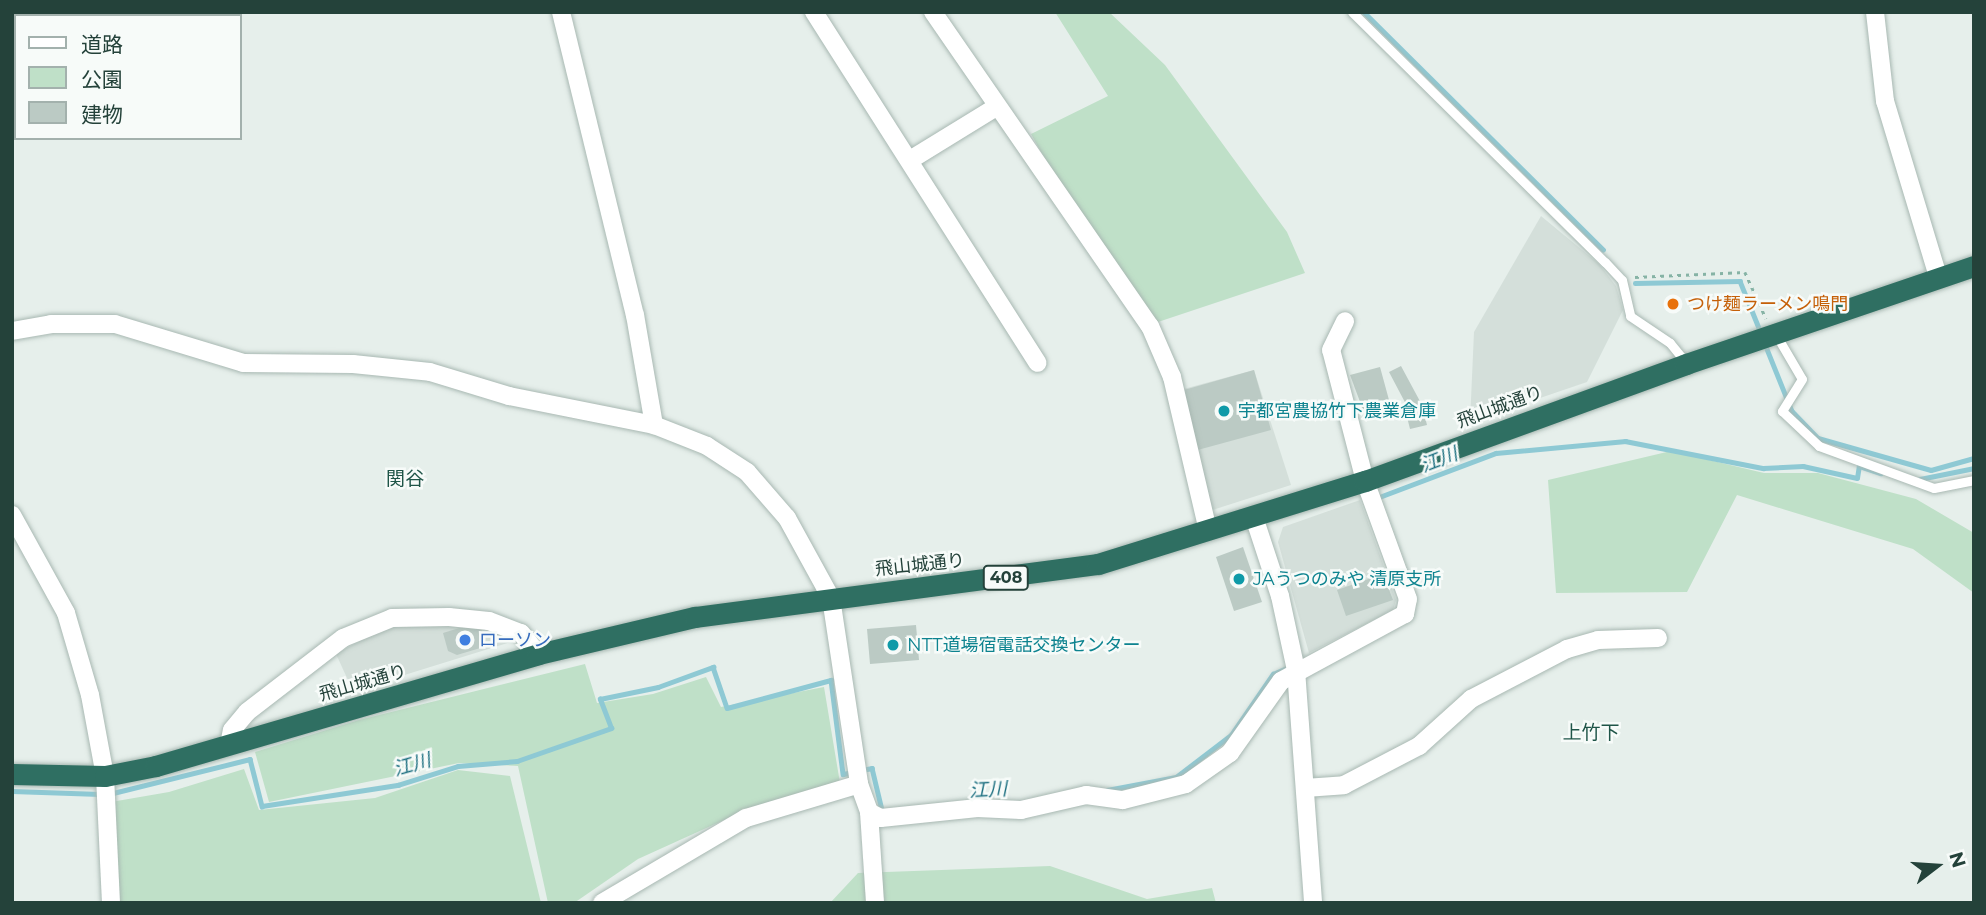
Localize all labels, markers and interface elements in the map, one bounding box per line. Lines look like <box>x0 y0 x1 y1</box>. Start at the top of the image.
legend <box>14 14 242 140</box>
text: 道路 <box>81 32 123 57</box>
text: 公園 <box>81 67 123 92</box>
text: 建物 <box>81 102 123 127</box>
place label: つけ麺ラーメン鳴門 <box>1687 293 1849 315</box>
marker: つけ麺ラーメン鳴門 <box>1665 296 1681 312</box>
street label: 飛山城通り <box>1454 381 1546 433</box>
place label: 宇都宮農協竹下農業倉庫 <box>1238 400 1436 422</box>
marker: 宇都宮農協竹下農業倉庫 <box>1216 403 1232 419</box>
water label: 江川 <box>1417 443 1461 477</box>
district label: 関谷 <box>386 468 424 490</box>
street label: 飛山城通り <box>874 550 966 580</box>
road number: 408 <box>982 566 1030 590</box>
place label: JAうつのみや 清原支所 <box>1253 568 1441 590</box>
marker: JAうつのみや 清原支所 <box>1231 571 1247 587</box>
place label: ローソン <box>479 629 551 651</box>
marker: ローソン <box>457 632 473 648</box>
place label: NTT道場宿電話交換センター <box>907 634 1140 656</box>
marker: NTT道場宿電話交換センター <box>885 637 901 653</box>
street label: 飛山城通り <box>317 660 409 706</box>
district label: 上竹下 <box>1563 722 1619 744</box>
water label: 江川 <box>391 749 433 781</box>
water label: 江川 <box>968 778 1008 802</box>
north arrow <box>1902 831 1972 901</box>
text: N <box>1944 849 1971 870</box>

